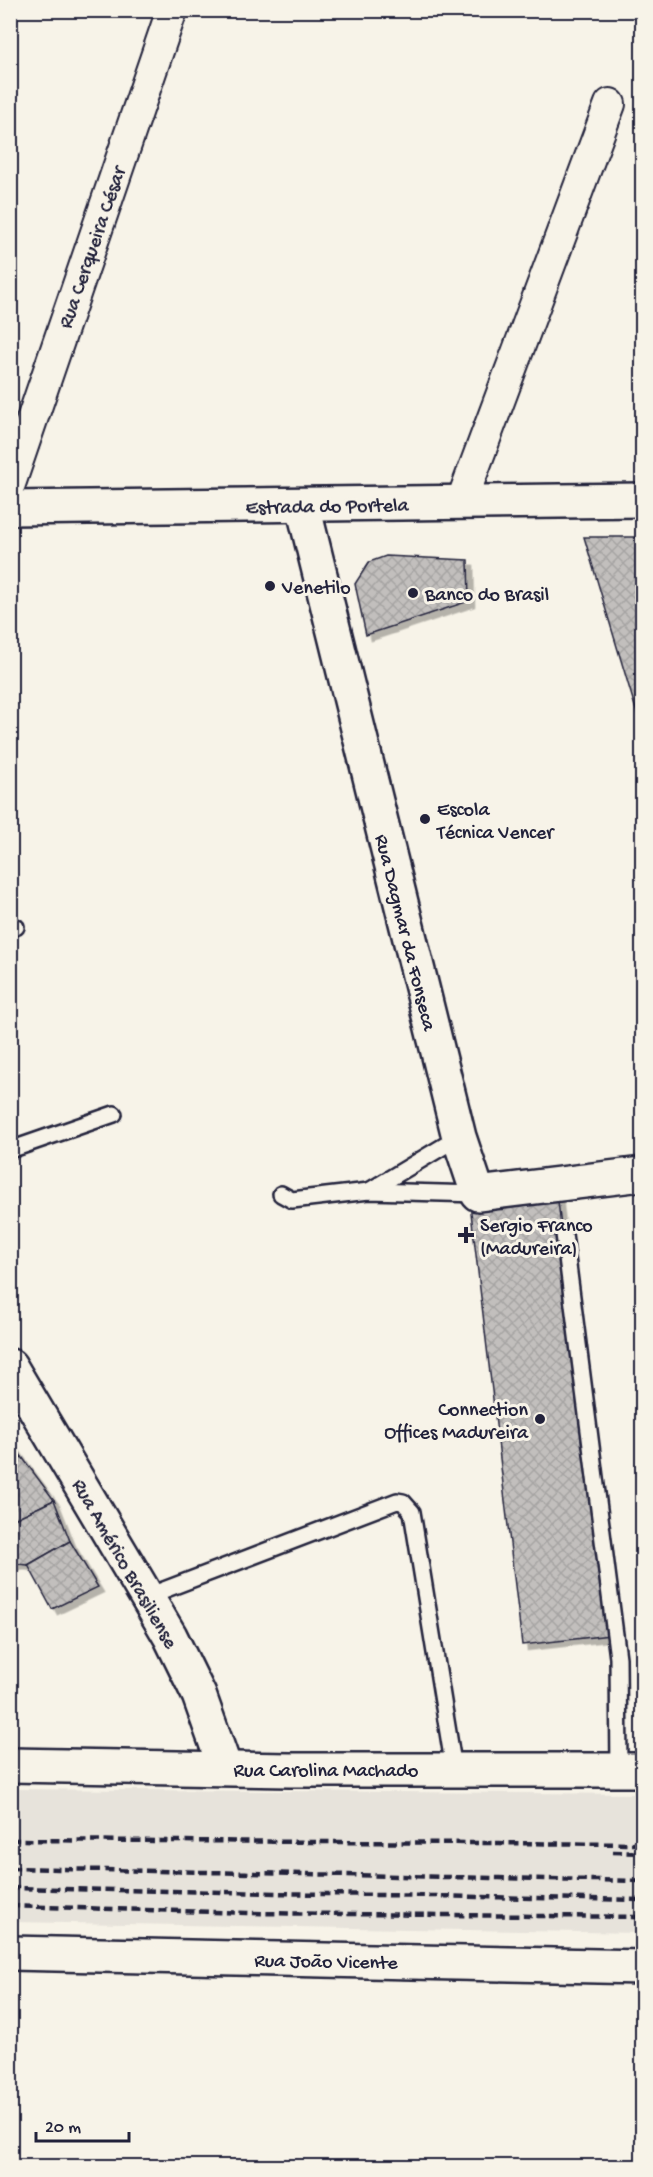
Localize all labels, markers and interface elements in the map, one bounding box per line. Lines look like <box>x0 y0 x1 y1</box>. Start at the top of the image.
street label: Rua Cerqueira César <box>56 162 133 332</box>
street label: Estrada do Portela <box>245 496 410 521</box>
place label: Venetilo <box>281 578 351 601</box>
marker: Venetilo <box>263 579 277 593</box>
place label: Banco do Brasil <box>424 585 549 608</box>
marker: Banco do Brasil <box>406 586 420 600</box>
place label: Escola Técnica Vencer <box>436 800 555 846</box>
marker: Escola Técnica Vencer <box>418 812 432 826</box>
street label: Rua Dagmar da Fonseca <box>368 832 439 1034</box>
place label: Sergio Franco (Madureira) <box>480 1216 593 1262</box>
marker: Sergio Franco (Madureira) <box>457 1226 475 1244</box>
place label: Connection Offices Madureira <box>384 1400 529 1446</box>
marker: Connection Offices Madureira <box>533 1412 547 1426</box>
street label: Rua Américo Brasiliense <box>65 1476 181 1654</box>
street label: Rua Carolina Machado <box>234 1761 418 1784</box>
street label: Rua João Vicente <box>254 1951 399 1976</box>
scale bar <box>36 2105 129 2143</box>
text: 20 m <box>45 2118 81 2139</box>

